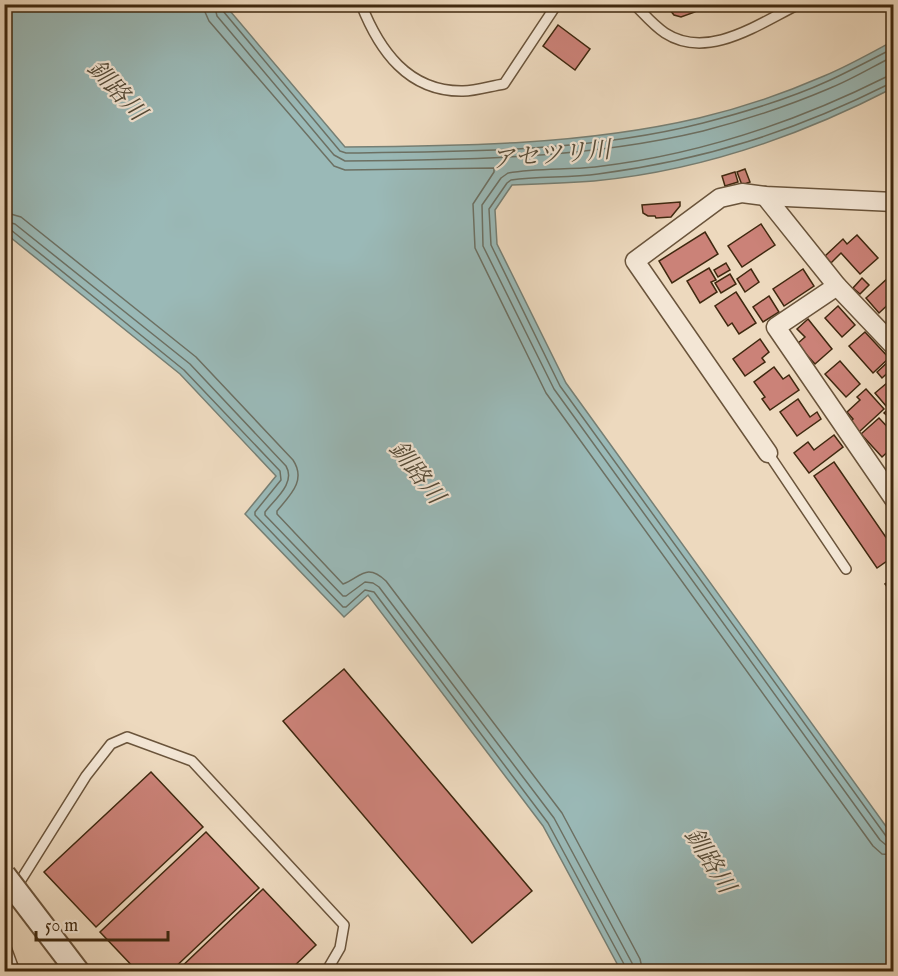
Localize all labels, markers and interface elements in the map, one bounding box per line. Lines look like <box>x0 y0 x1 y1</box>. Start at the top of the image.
water label: 釧路川 <box>80 54 154 130</box>
water label: アセツリ川 <box>490 135 615 177</box>
water label: 釧路川 <box>382 435 452 513</box>
water label: 釧路川 <box>677 822 743 902</box>
scale bar <box>36 904 168 942</box>
text: 50 m <box>45 915 78 938</box>

